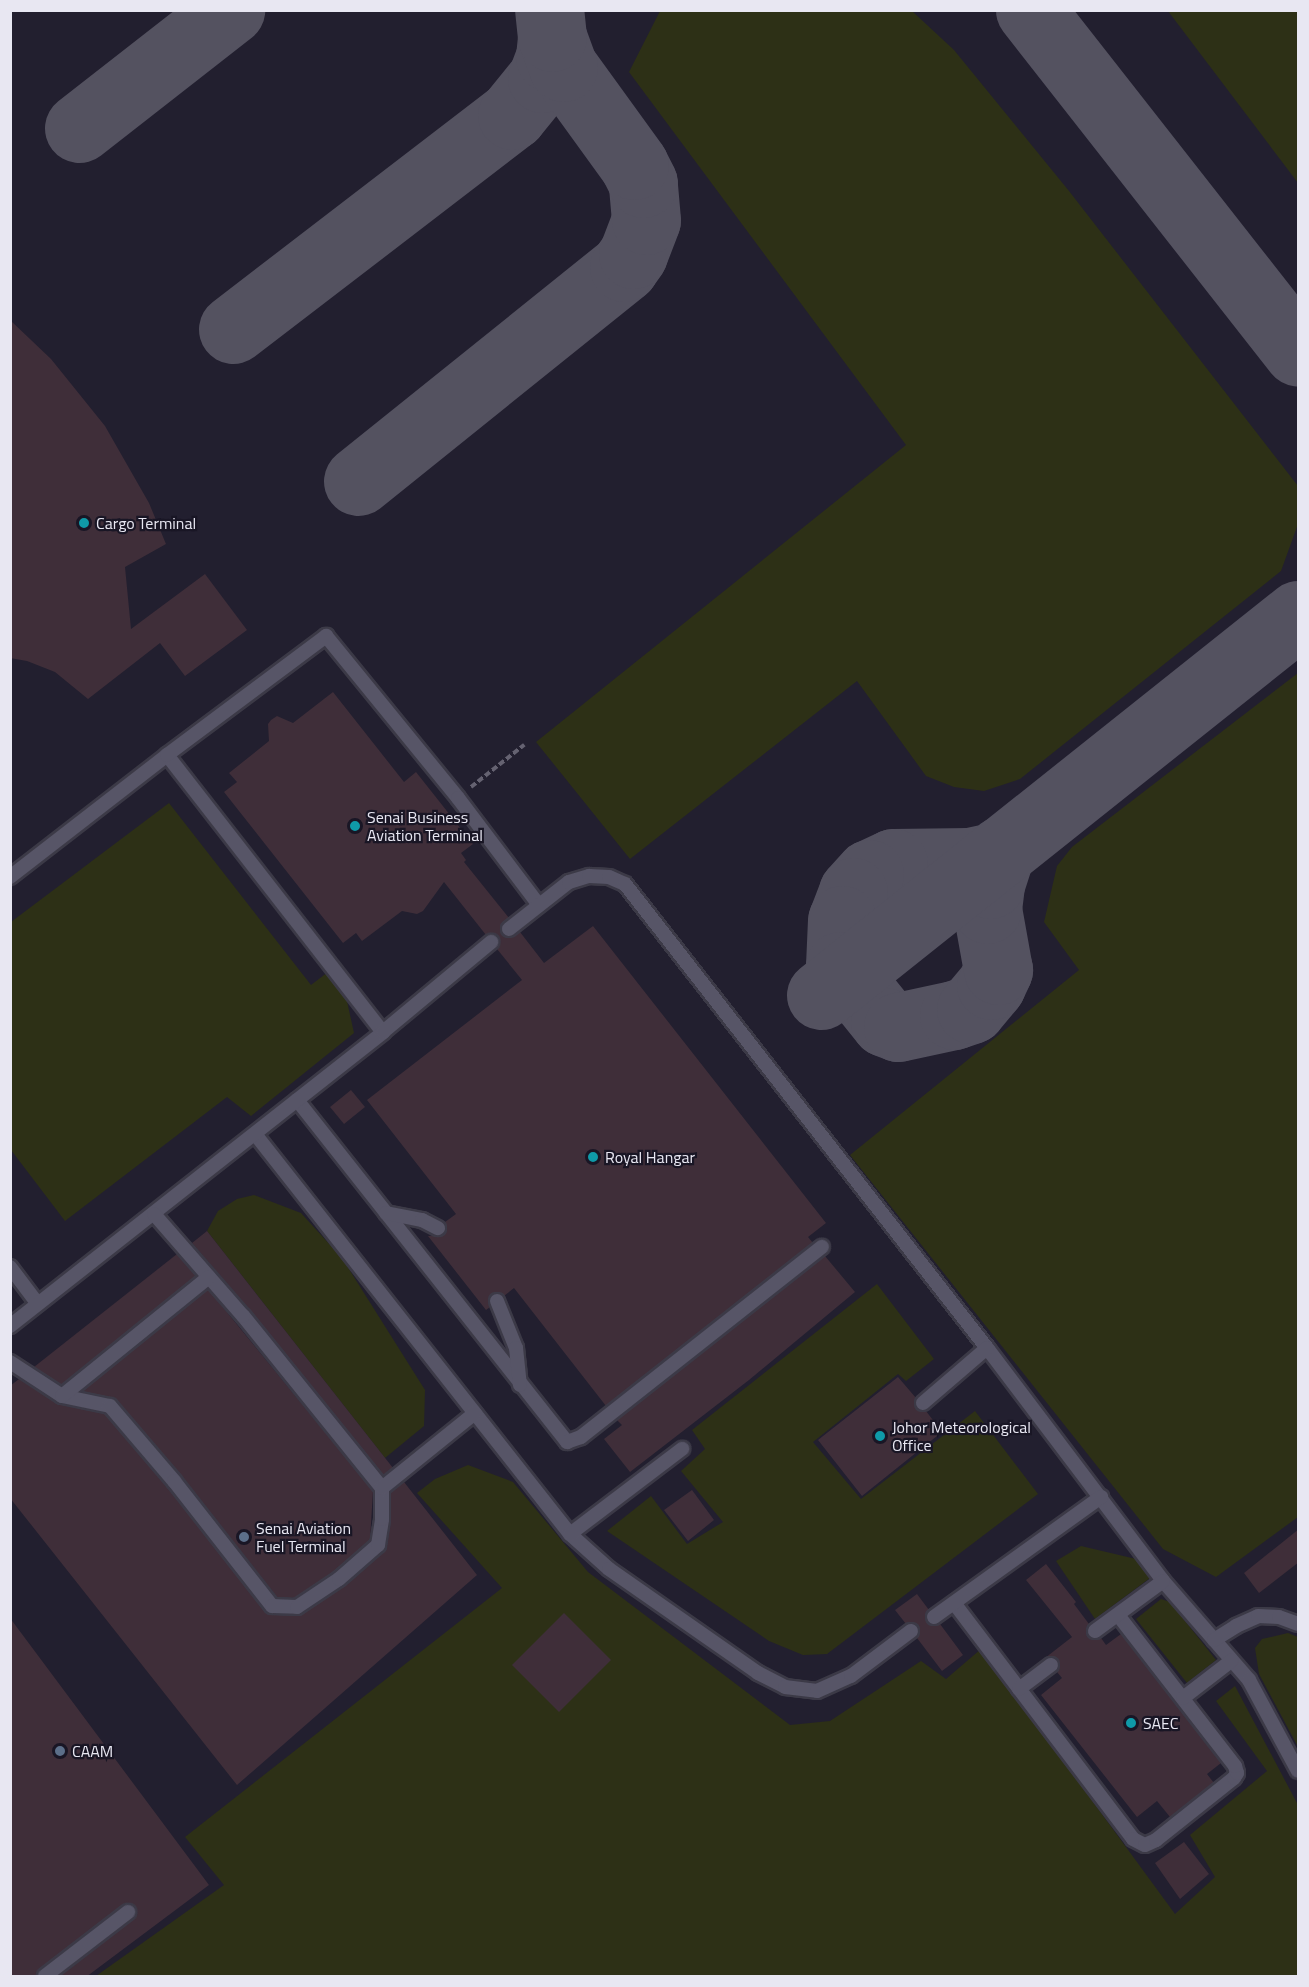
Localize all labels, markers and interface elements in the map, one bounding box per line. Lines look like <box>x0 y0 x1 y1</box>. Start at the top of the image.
place label: Cargo Terminal <box>96 513 196 533</box>
marker: Cargo Terminal <box>77 516 91 530</box>
place label: Senai Business Aviation Terminal <box>367 807 483 845</box>
marker: Senai Business Aviation Terminal <box>348 819 362 833</box>
place label: Royal Hangar <box>605 1147 695 1167</box>
marker: Royal Hangar <box>586 1150 600 1164</box>
place label: Johor Meteorological Office <box>892 1417 1031 1455</box>
marker: Johor Meteorological Office <box>873 1429 887 1443</box>
place label: Senai Aviation Fuel Terminal <box>256 1518 351 1556</box>
marker: Senai Aviation Fuel Terminal <box>237 1530 251 1544</box>
place label: SAEC <box>1143 1713 1178 1733</box>
marker: SAEC <box>1124 1716 1138 1730</box>
place label: CAAM <box>72 1741 113 1761</box>
marker: CAAM <box>53 1744 67 1758</box>

